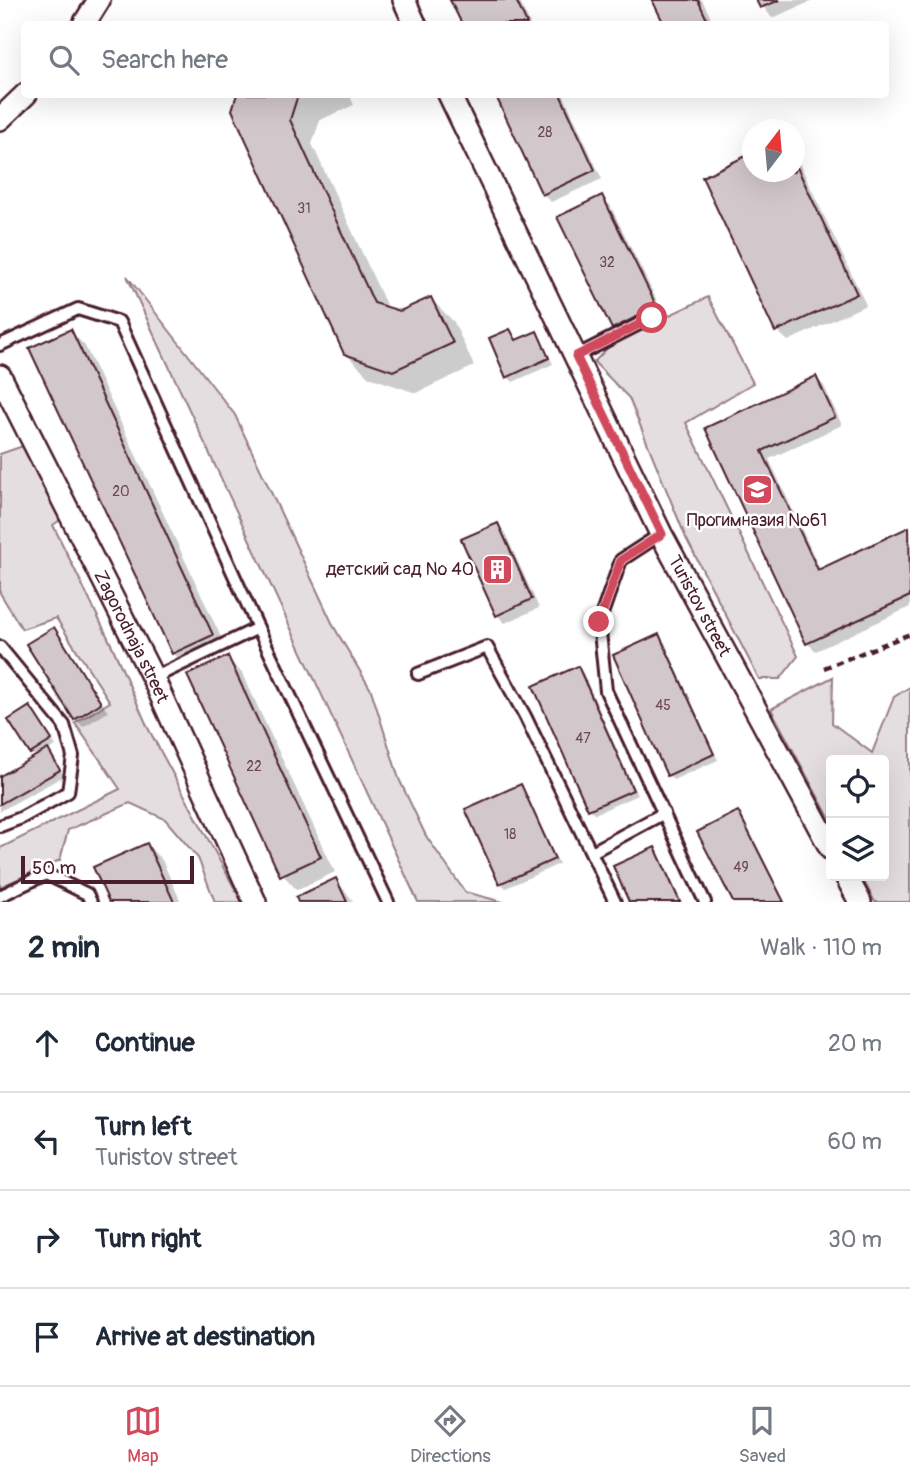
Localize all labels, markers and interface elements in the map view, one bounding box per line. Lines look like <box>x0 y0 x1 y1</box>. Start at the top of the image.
search box <box>21 21 889 98</box>
icon: search <box>45 41 83 79</box>
text: Search here <box>101 44 228 76</box>
north arrow <box>742 119 805 182</box>
house number: 28 <box>538 124 552 141</box>
house number: 31 <box>297 200 311 217</box>
house number: 32 <box>599 254 615 271</box>
route start <box>636 302 667 333</box>
school or university icon: Прогимназия №61 <box>740 472 774 506</box>
house number: 20 <box>112 483 130 500</box>
place label: Прогимназия №61 <box>687 509 827 532</box>
street label: Turistov street <box>663 551 736 661</box>
building icon: детский сад № 40 <box>480 552 514 586</box>
place label: детский сад № 40 <box>326 558 474 581</box>
street label: Zagorodnaja street <box>88 567 174 707</box>
route end <box>583 606 614 637</box>
house number: 45 <box>655 697 671 714</box>
house number: 47 <box>575 730 591 747</box>
map controls <box>826 755 889 881</box>
button: locate <box>826 755 889 818</box>
house number: 22 <box>246 758 262 775</box>
button: layers <box>826 818 889 881</box>
house number: 18 <box>504 826 516 843</box>
scale bar <box>21 853 194 885</box>
text: 50 m <box>32 856 76 880</box>
house number: 49 <box>733 859 749 876</box>
text: 2 min <box>28 929 100 966</box>
text: Walk · 110 m <box>760 933 882 962</box>
icon: ahead <box>28 1024 66 1062</box>
text: Continue <box>95 1027 195 1059</box>
text: 20 m <box>828 1029 882 1058</box>
text: Turn left <box>95 1111 191 1143</box>
icon: left <box>28 1122 66 1160</box>
text: 60 m <box>827 1127 882 1156</box>
text: Turistov street <box>95 1143 237 1172</box>
icon: right <box>28 1220 66 1258</box>
text: Turn right <box>95 1223 201 1255</box>
text: 30 m <box>828 1225 882 1254</box>
icon: arrive <box>28 1318 66 1356</box>
text: Arrive at destination <box>95 1321 315 1353</box>
tab: Map <box>124 1402 162 1468</box>
tab: Directions <box>410 1402 491 1468</box>
tab: Saved <box>739 1402 786 1468</box>

